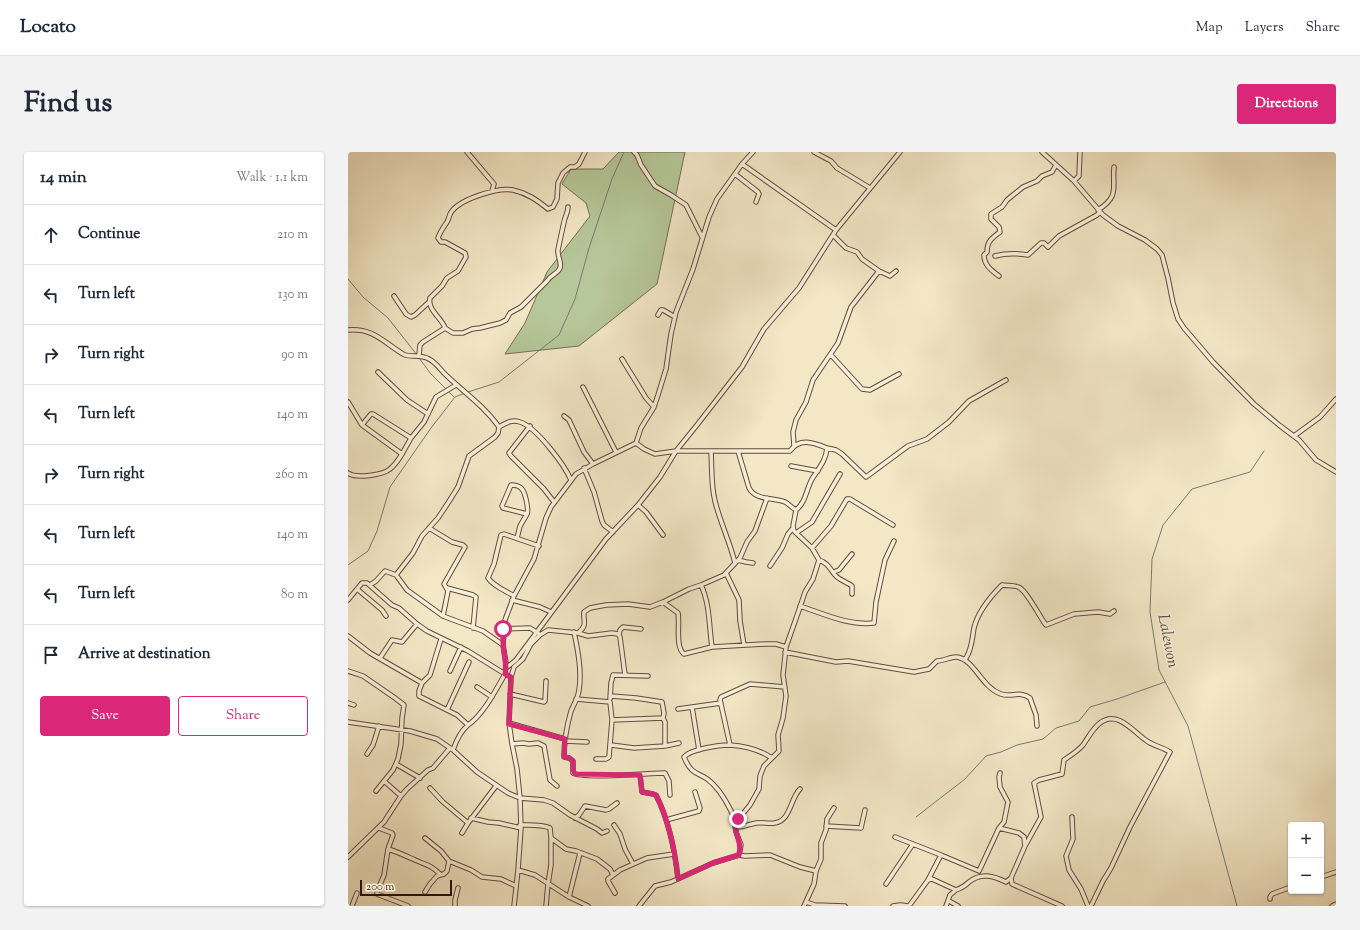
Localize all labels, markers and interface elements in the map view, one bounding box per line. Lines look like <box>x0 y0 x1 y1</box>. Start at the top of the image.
text: Locato <box>20 14 76 41</box>
text: Map <box>1196 18 1223 38</box>
text: Layers <box>1245 18 1283 38</box>
text: Share <box>1305 18 1340 38</box>
text: Find us <box>24 84 112 124</box>
button: Directions <box>1237 84 1336 124</box>
text: 14 min <box>40 166 87 190</box>
text: Walk · 1.1 km <box>236 169 308 187</box>
icon: ahead <box>40 224 62 246</box>
text: Continue <box>78 224 140 245</box>
text: 210 m <box>277 226 308 244</box>
icon: left <box>40 284 62 306</box>
text: Turn left <box>78 284 135 305</box>
text: 130 m <box>278 286 308 304</box>
icon: right <box>40 344 62 366</box>
text: Turn right <box>78 344 144 365</box>
text: 90 m <box>281 346 308 364</box>
icon: left <box>40 404 62 426</box>
text: Turn left <box>78 404 135 425</box>
text: 140 m <box>277 406 308 424</box>
icon: right <box>40 464 62 486</box>
text: Turn right <box>78 464 144 485</box>
text: 260 m <box>275 466 308 484</box>
icon: left <box>40 524 62 546</box>
text: Turn left <box>78 524 135 545</box>
text: 140 m <box>277 526 308 544</box>
icon: left <box>40 584 62 606</box>
text: Turn left <box>78 584 135 605</box>
text: 80 m <box>281 586 308 604</box>
water label: Lalewon <box>1151 612 1184 671</box>
route start <box>494 620 512 638</box>
icon: arrive <box>40 644 62 666</box>
text: Arrive at destination <box>78 644 211 665</box>
button: Save <box>40 696 170 736</box>
button: Share <box>178 696 308 736</box>
route end <box>729 810 747 828</box>
map controls <box>1288 822 1324 894</box>
button: + <box>1288 822 1324 858</box>
button: − <box>1288 858 1324 894</box>
scale bar <box>360 878 452 897</box>
text: 200 m <box>366 879 394 895</box>

